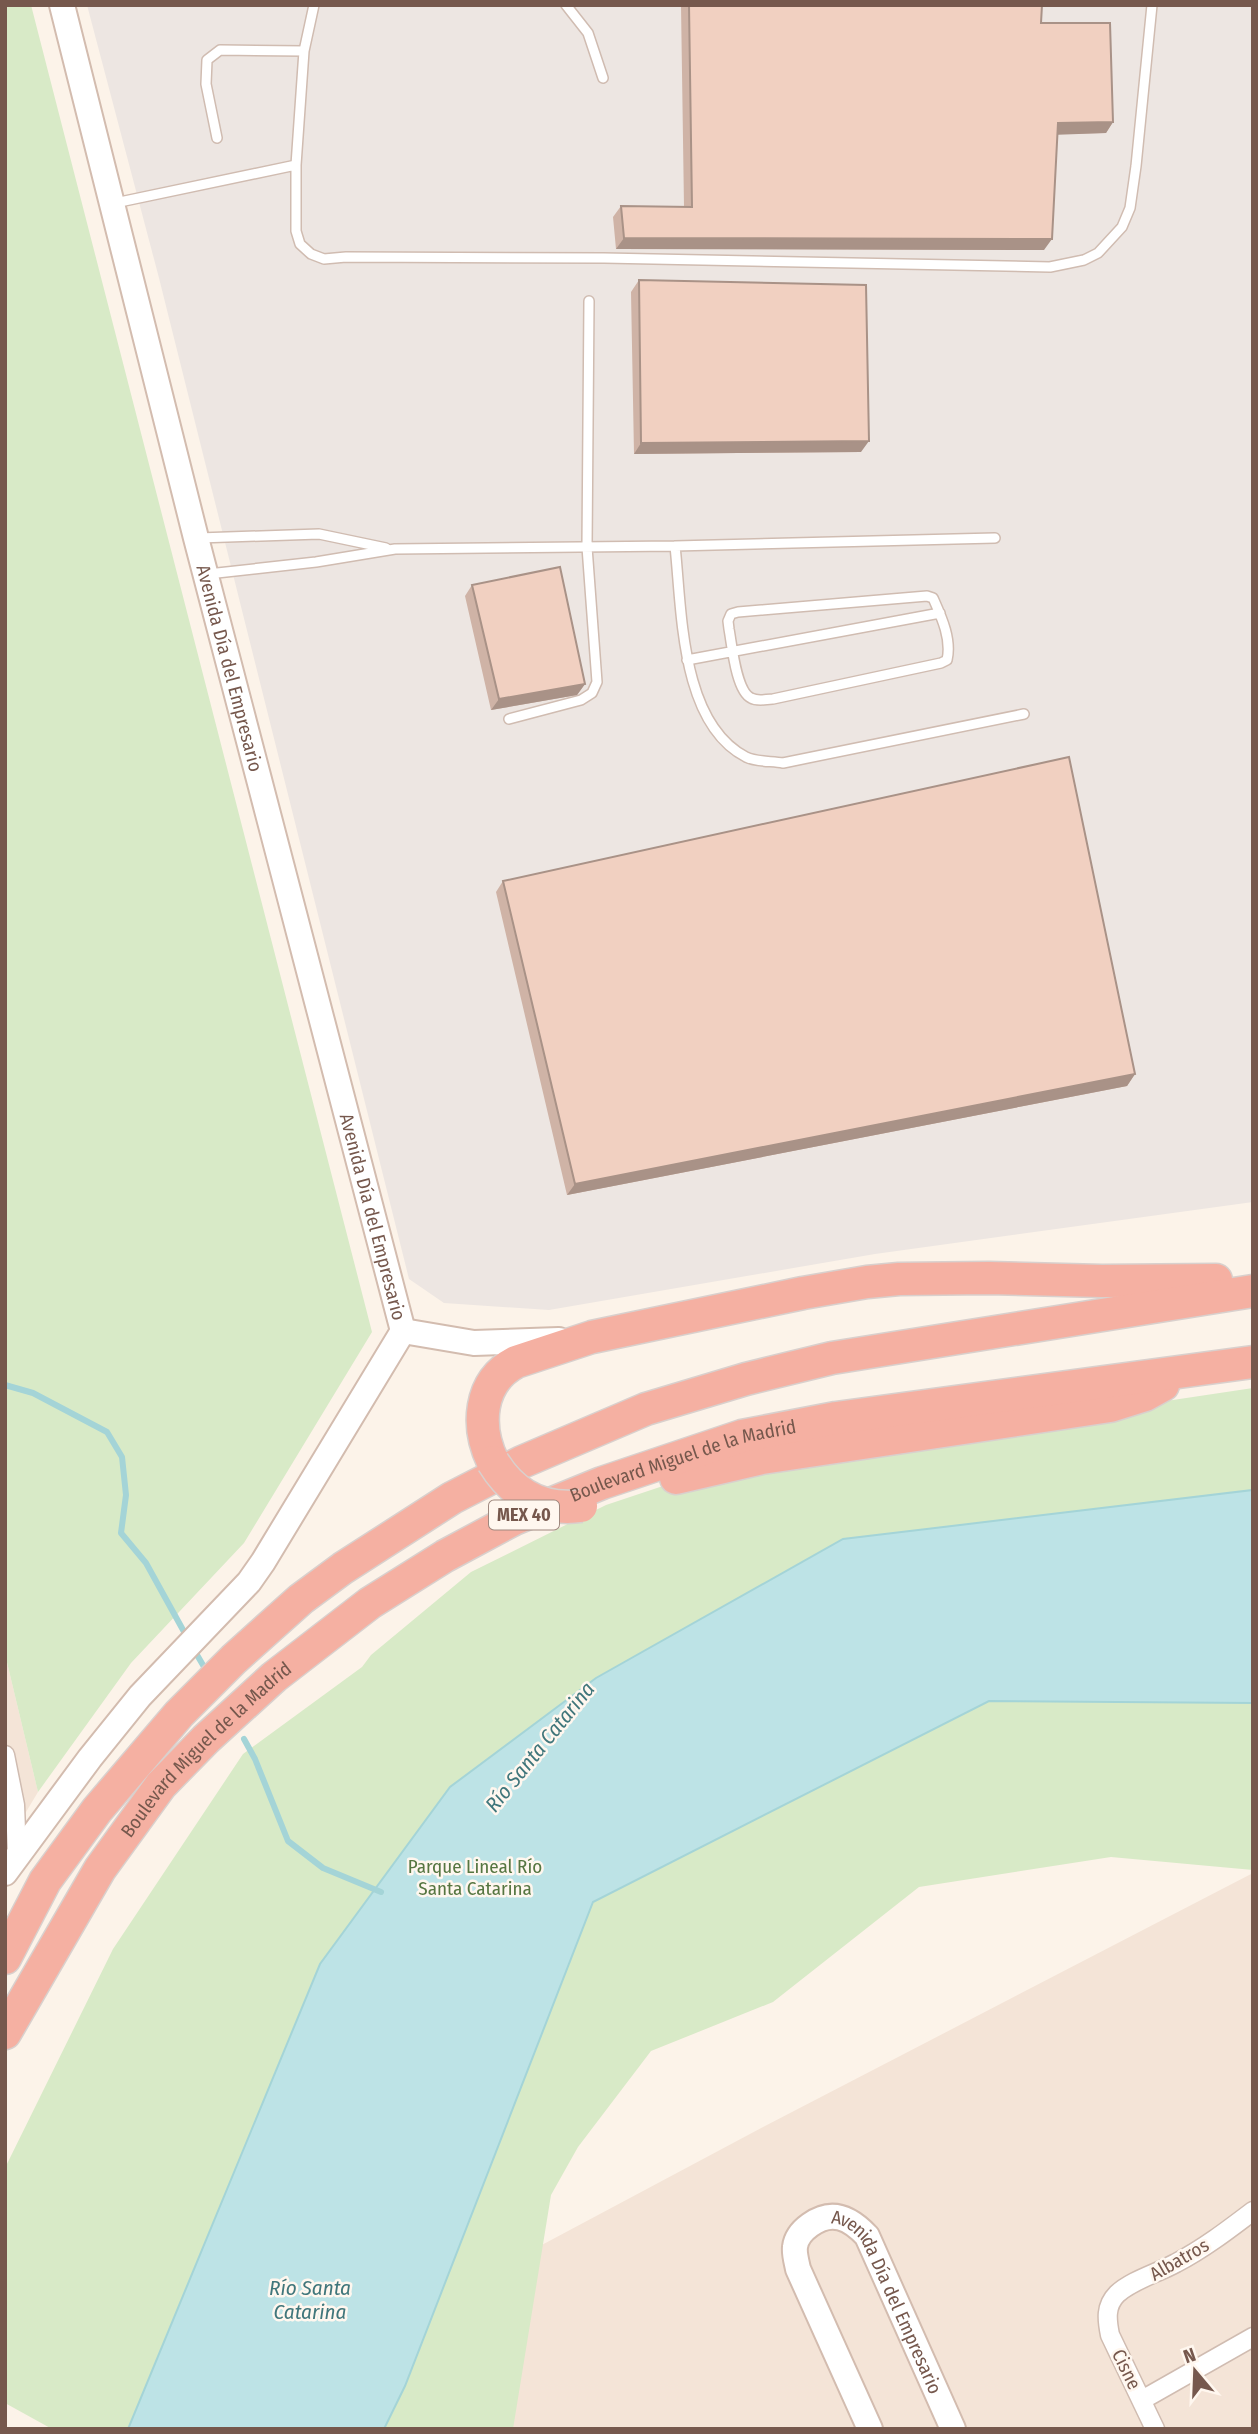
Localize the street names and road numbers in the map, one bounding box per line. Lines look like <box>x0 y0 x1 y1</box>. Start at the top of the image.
street label: Avenida Día del Empresario <box>191 562 267 774</box>
street label: Avenida Día del Empresario <box>335 1111 411 1323</box>
street label: Boulevard Miguel de la Madrid <box>566 1415 798 1507</box>
road number: MEX 40 <box>489 1500 559 1530</box>
street label: Boulevard Miguel de la Madrid <box>116 1657 296 1842</box>
street label: Avenida Día del Empresario <box>830 2205 947 2397</box>
street label: Albatros <box>1145 2233 1213 2286</box>
street label: Cisne <box>1107 2345 1146 2393</box>

